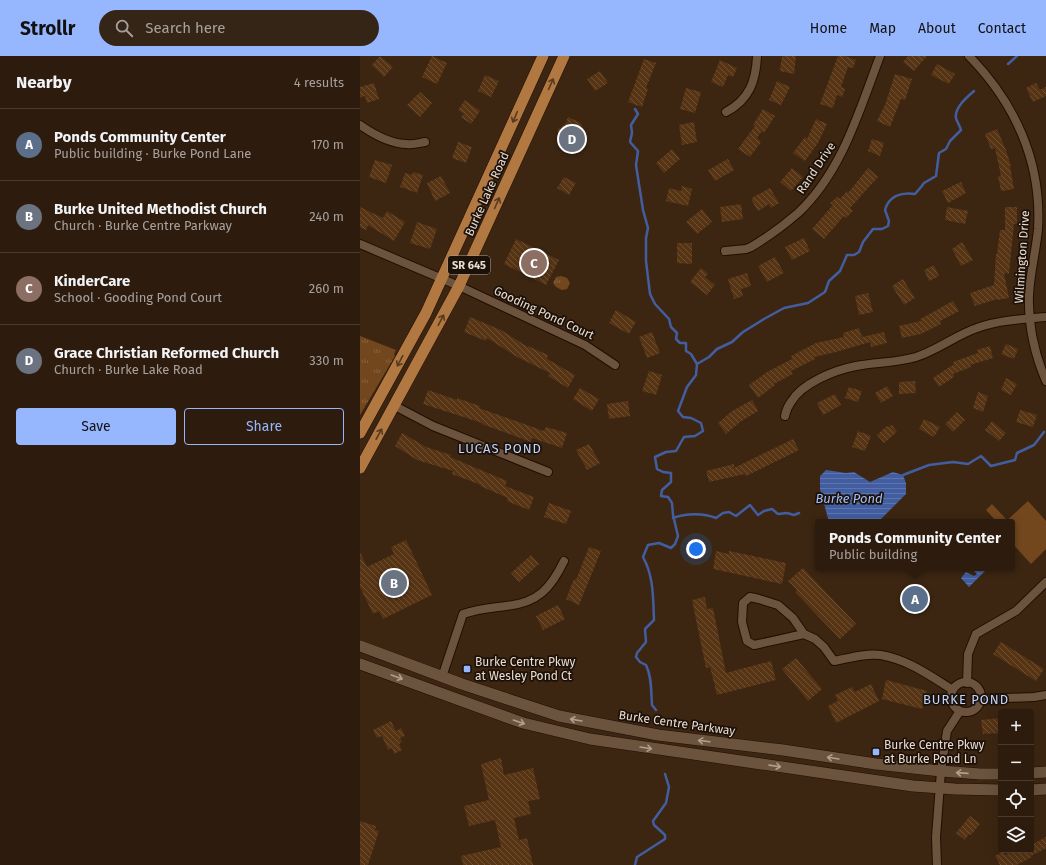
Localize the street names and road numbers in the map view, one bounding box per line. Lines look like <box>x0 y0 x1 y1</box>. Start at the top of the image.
street label: Rand Drive <box>794 140 838 196</box>
street label: Burke Lake Road <box>462 150 512 238</box>
street label: Wilmington Drive <box>1012 210 1032 304</box>
road number: SR 645 <box>448 256 490 274</box>
street label: Gooding Pond Court <box>492 284 597 343</box>
street label: Burke Centre Parkway <box>618 708 736 738</box>

